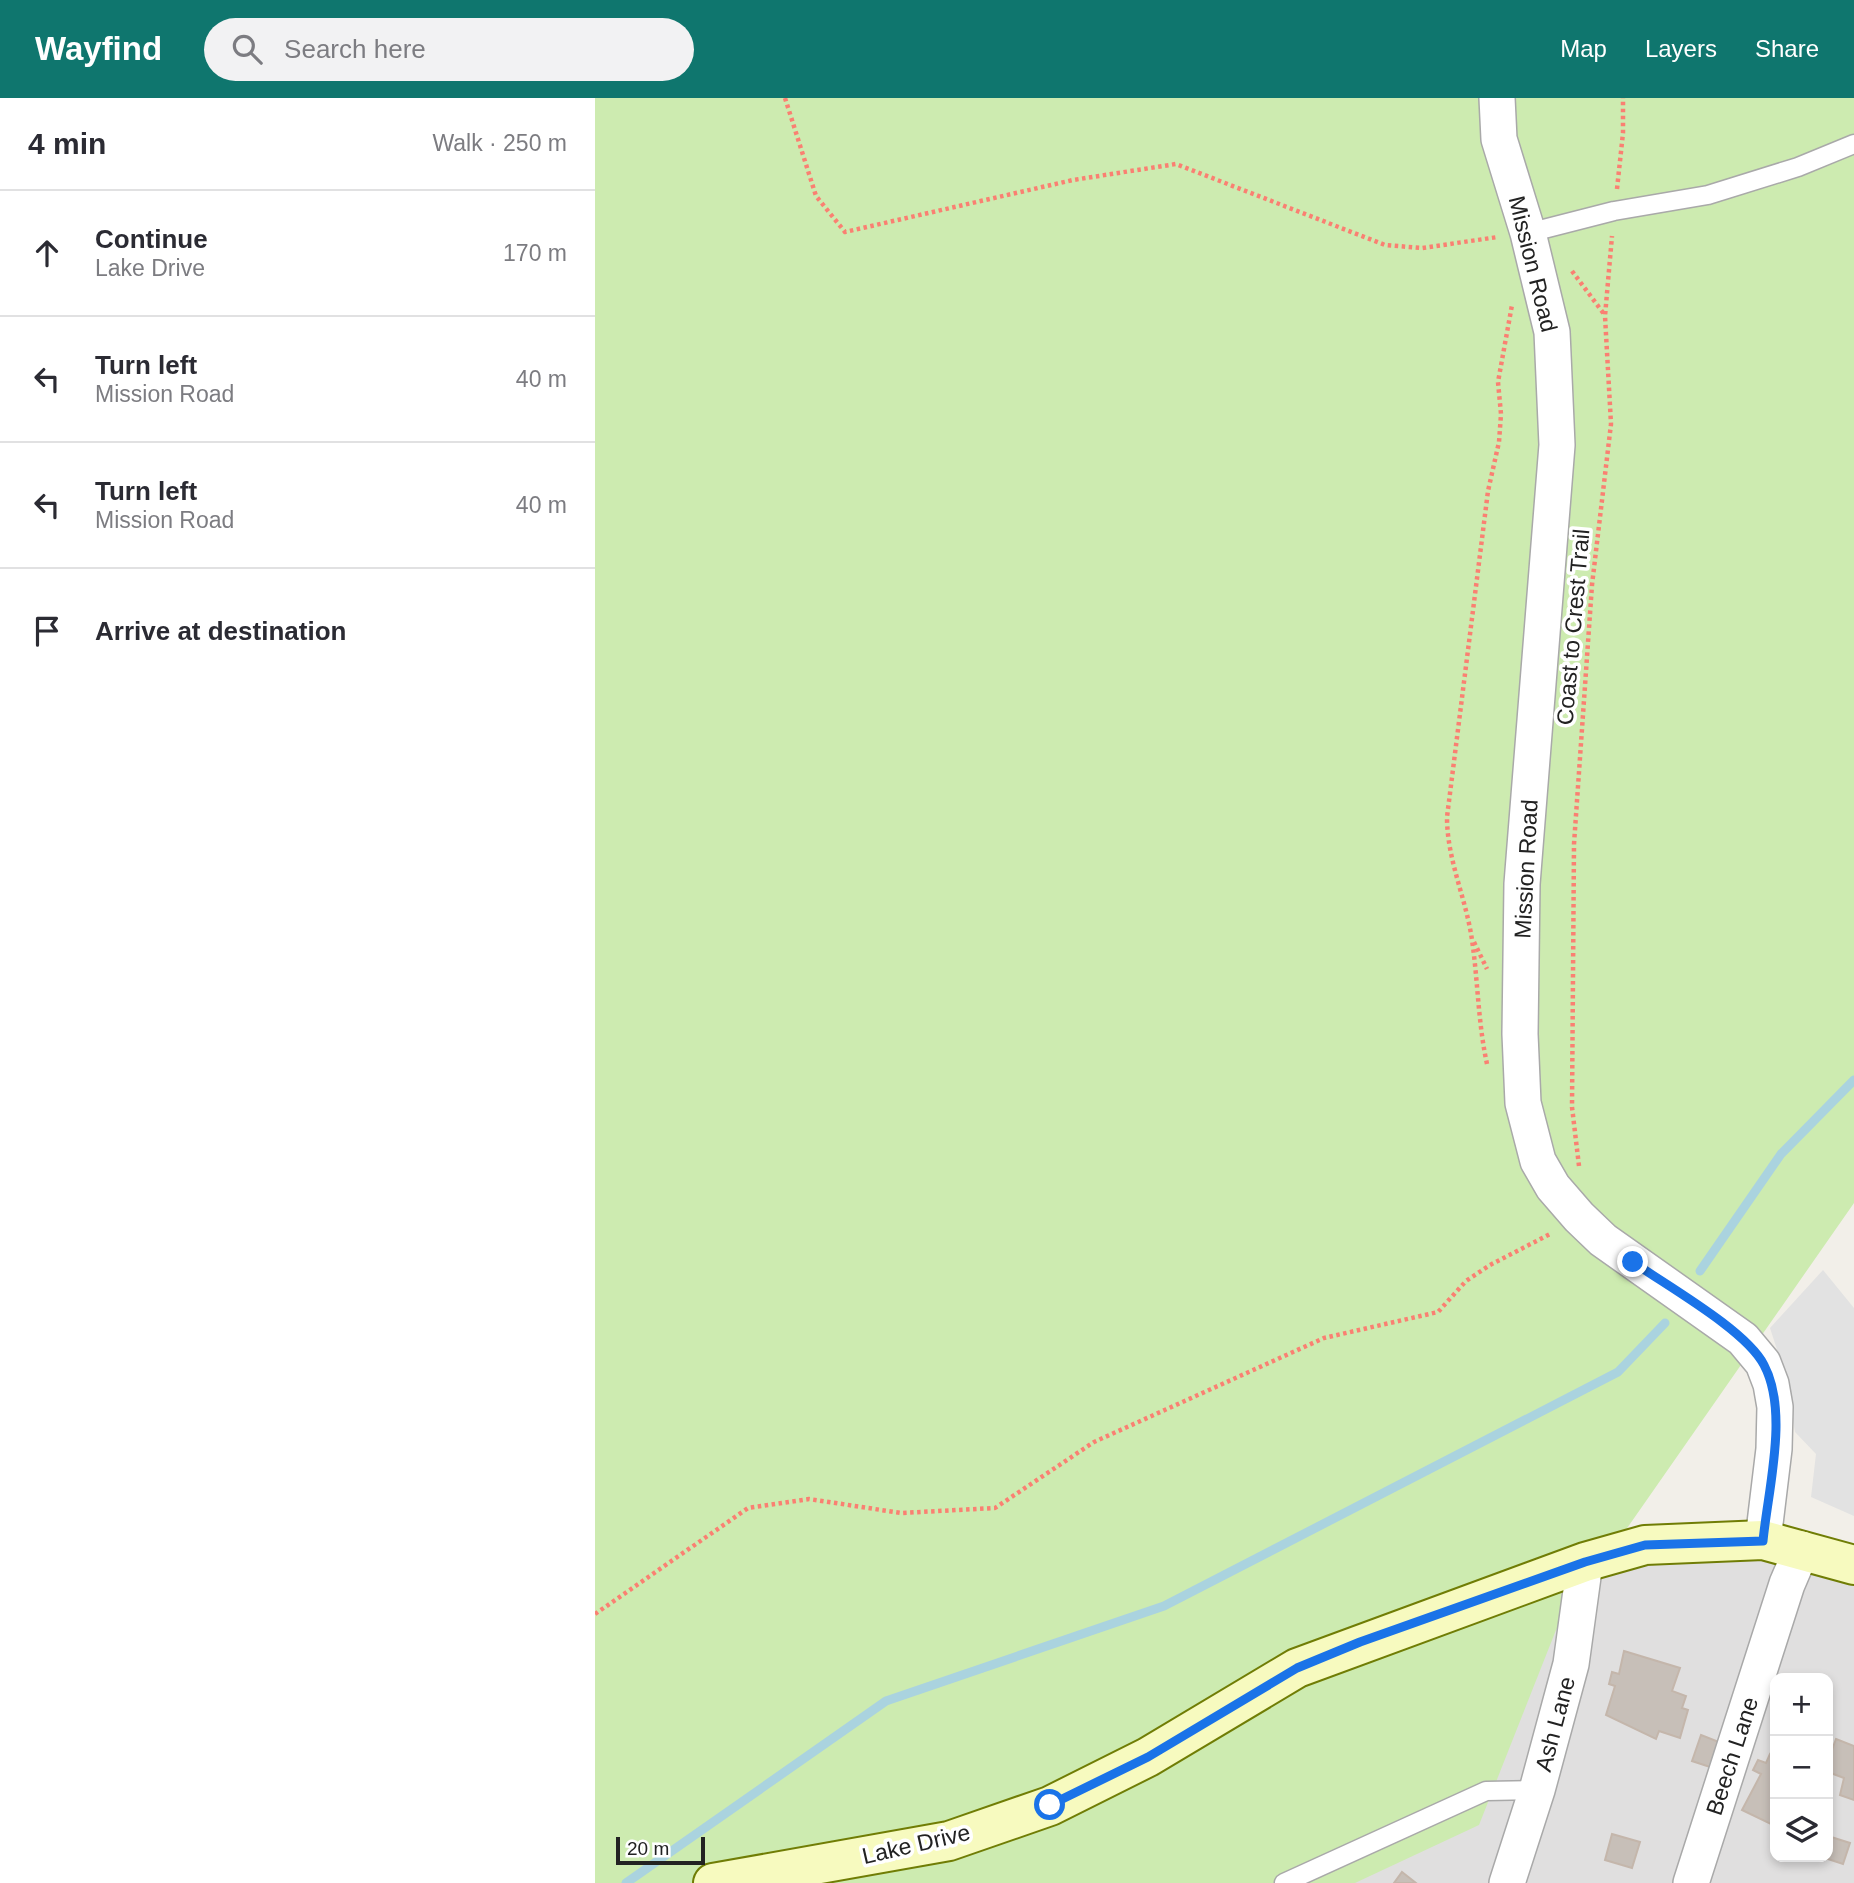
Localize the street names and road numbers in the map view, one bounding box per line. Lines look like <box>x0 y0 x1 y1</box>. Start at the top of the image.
street label: Mission Road <box>1504 193 1562 335</box>
street label: Coast to Crest Trail <box>1551 528 1595 726</box>
street label: Mission Road <box>1509 799 1543 939</box>
street label: Ash Lane <box>1530 1674 1580 1774</box>
street label: Beech Lane <box>1701 1694 1763 1818</box>
street label: Lake Drive <box>860 1819 972 1869</box>

